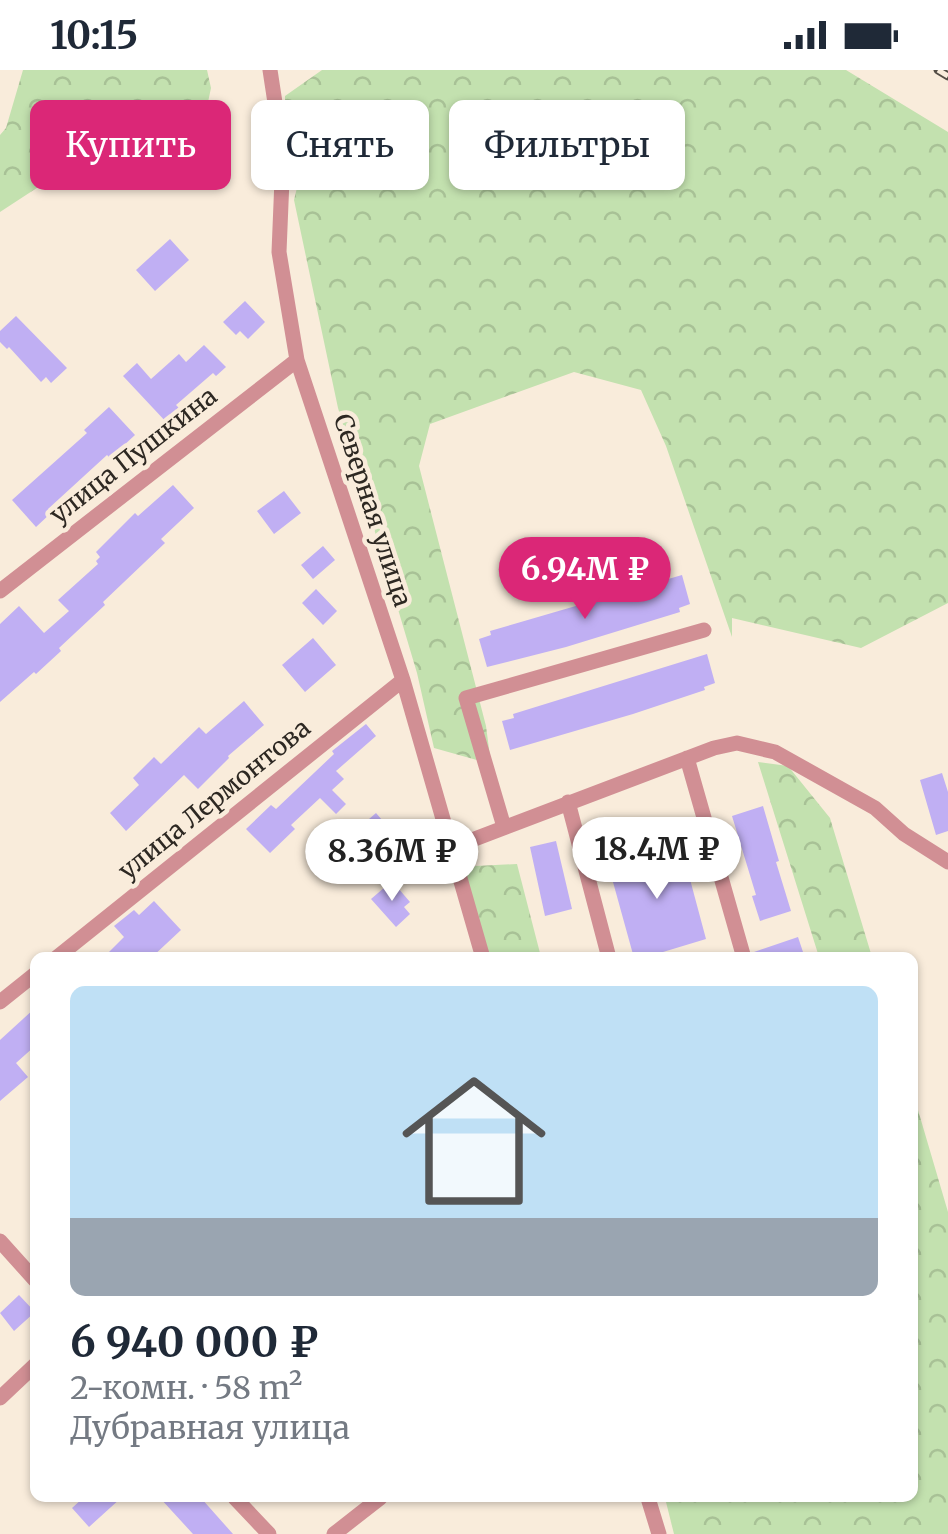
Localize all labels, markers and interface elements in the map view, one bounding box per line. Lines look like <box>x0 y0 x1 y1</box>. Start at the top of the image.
text: 10:15 <box>50 12 138 59</box>
chip: Купить <box>30 100 231 190</box>
chip: Снять <box>251 100 429 190</box>
chip: Фильтры <box>449 100 685 190</box>
street label: улица Пушкина <box>43 380 223 530</box>
street label: Северная улица <box>327 410 419 610</box>
pin: 6.94M ₽ <box>493 537 677 622</box>
text: 6.94M ₽ <box>521 549 649 589</box>
street label: улица Лермонтова <box>112 712 316 886</box>
pin: 18.4M ₽ <box>565 817 749 902</box>
pin: 8.36M ₽ <box>300 819 484 904</box>
text: 18.4M ₽ <box>594 829 720 869</box>
text: 8.36M ₽ <box>327 831 457 871</box>
icon: home <box>384 1051 564 1231</box>
text: 6 940 000 ₽ <box>70 1316 319 1368</box>
text: 2-комн. · 58 m² <box>70 1368 303 1408</box>
text: Дубравная улица <box>70 1408 350 1448</box>

